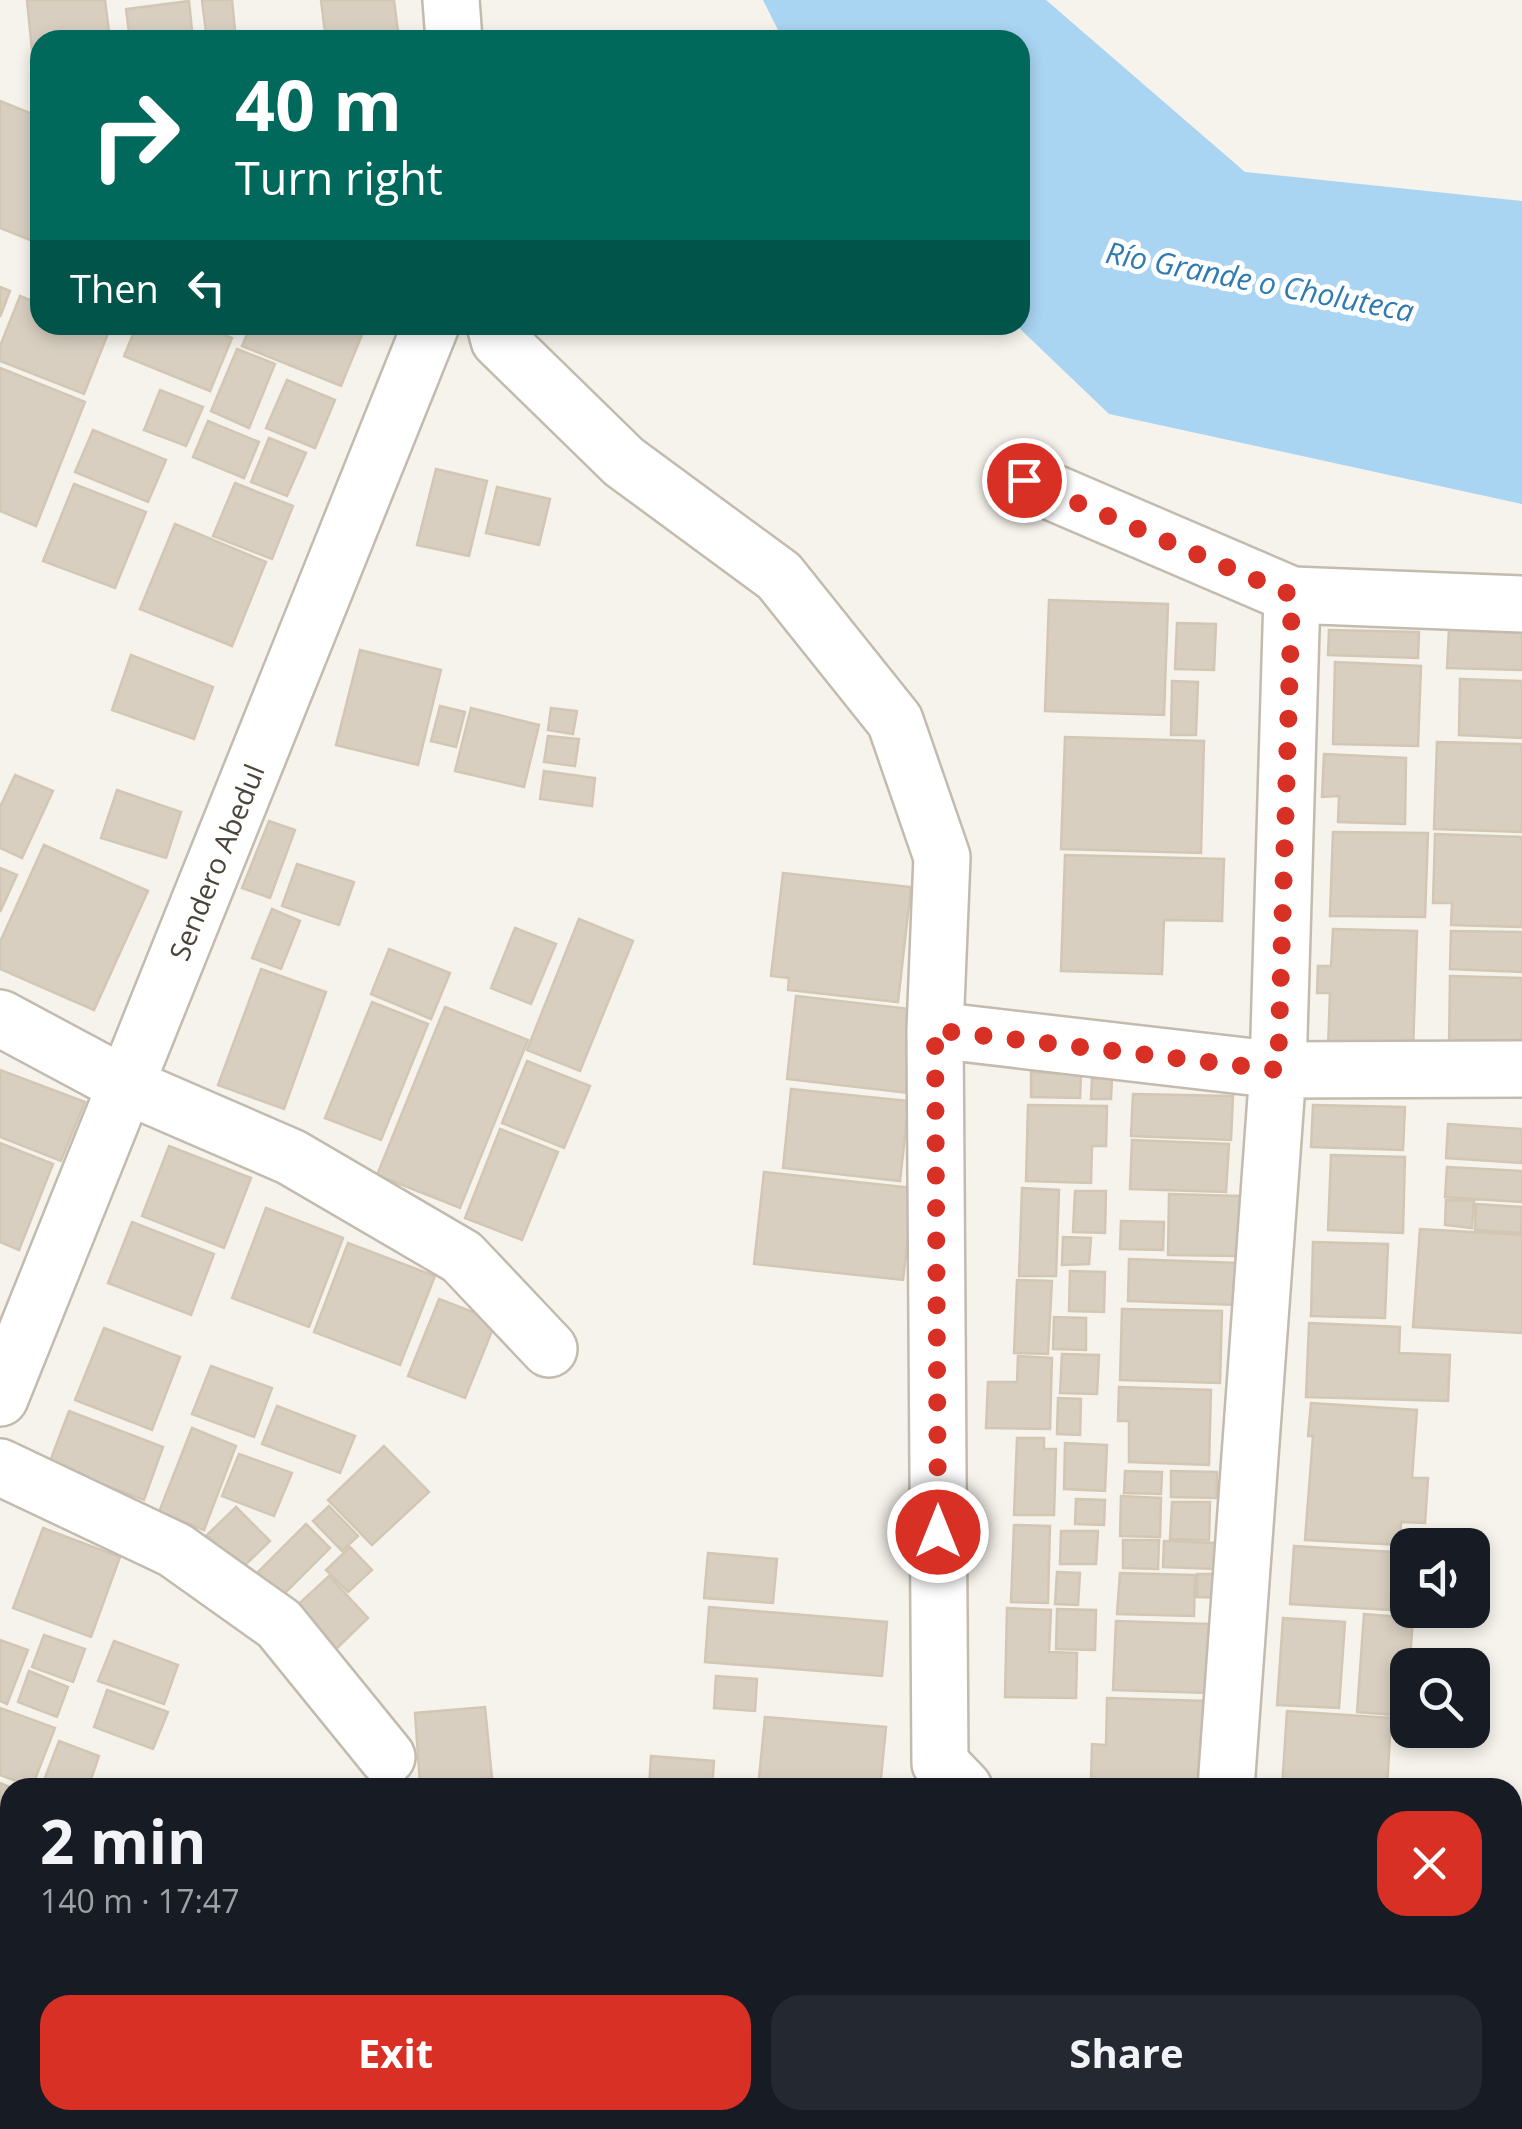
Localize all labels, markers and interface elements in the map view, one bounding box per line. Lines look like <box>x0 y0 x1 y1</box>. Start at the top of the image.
text: 40 m <box>235 56 402 152</box>
icon: right <box>70 70 200 200</box>
text: Turn right <box>235 147 443 208</box>
water label: Río Grande o Choluteca <box>1103 231 1417 331</box>
icon: left <box>179 260 234 315</box>
text: Then <box>70 262 159 314</box>
pin <box>982 438 1067 523</box>
icon: arrive <box>997 453 1052 508</box>
street label: Sendero Abedul <box>159 758 273 966</box>
position arrow <box>886 1480 990 1584</box>
map controls <box>1390 1528 1490 1748</box>
button: sound <box>1390 1528 1490 1628</box>
button: search <box>1390 1648 1490 1748</box>
text: 2 min <box>40 1800 207 1882</box>
button: close <box>1377 1811 1482 1916</box>
text: 140 m · 17:47 <box>40 1879 239 1922</box>
button: Exit <box>40 1995 751 2110</box>
button: Share <box>771 1995 1482 2110</box>

